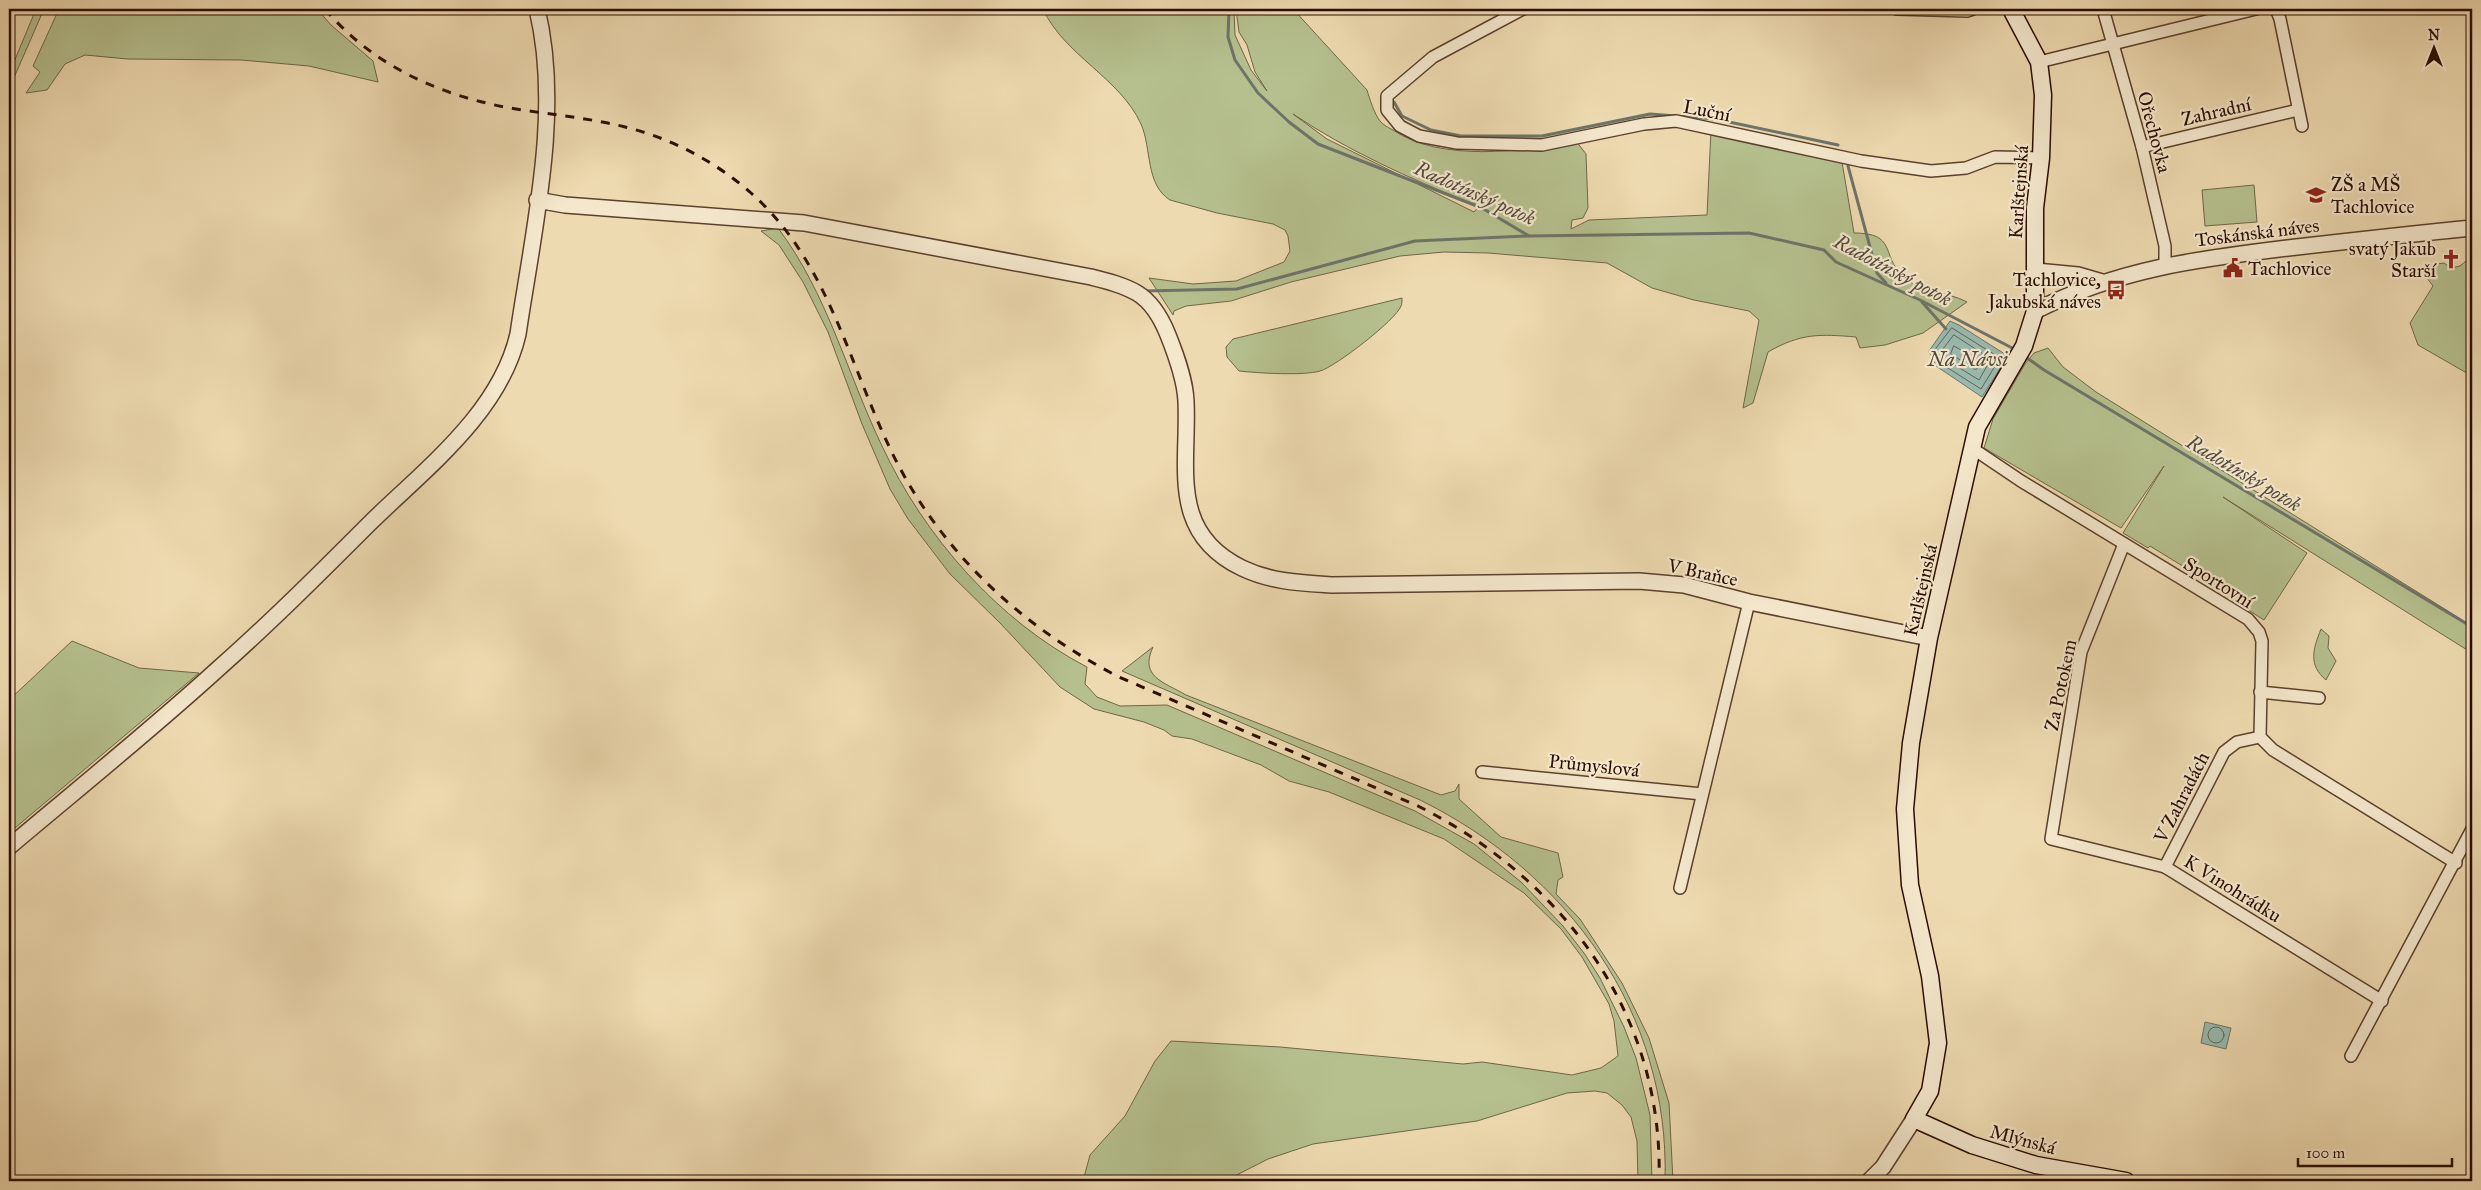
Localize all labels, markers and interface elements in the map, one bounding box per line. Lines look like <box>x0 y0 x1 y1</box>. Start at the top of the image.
north arrow <box>2408 22 2458 72</box>
text: N <box>2428 27 2440 44</box>
street label: Ořechovka <box>2133 89 2177 176</box>
street label: Zahradní <box>2179 92 2254 131</box>
street label: Luční <box>1681 95 1733 126</box>
street label: Karlštejnská <box>2004 143 2033 240</box>
water label: Radotínský potok <box>1410 155 1539 231</box>
place label: ZŠ a MŠ Tachlovice <box>2331 173 2414 218</box>
school or university icon: ZŠ a MŠ Tachlovice <box>2305 184 2327 206</box>
street label: Toskánská náves <box>2194 213 2320 252</box>
water label: Radotínský potok <box>1829 229 1956 312</box>
place label: svatý Jakub Starší <box>2349 237 2437 282</box>
church icon: svatý Jakub Starší <box>2440 248 2462 270</box>
public building icon: Tachlovice <box>2222 257 2244 279</box>
place label: Tachlovice <box>2248 257 2331 280</box>
place label: Tachlovice, Jakubská náves <box>1986 268 2101 314</box>
bus stop icon: Tachlovice, Jakubská náves <box>2105 279 2127 301</box>
water label: Na Návsi <box>1927 347 2008 371</box>
water label: Radotínský potok <box>2181 429 2306 518</box>
street label: Karlštejnská <box>1899 541 1942 638</box>
street label: Sportovní <box>2179 552 2259 613</box>
street label: V Braňce <box>1665 554 1740 591</box>
street label: Za Potokem <box>2040 637 2081 733</box>
street label: V Zahradách <box>2148 748 2214 847</box>
street label: Průmyslová <box>1547 749 1641 782</box>
street label: K Vinohrádku <box>2180 849 2286 927</box>
street label: Mlýnská <box>1987 1120 2059 1160</box>
scale bar <box>2298 1135 2452 1167</box>
text: 100 m <box>2306 1144 2346 1162</box>

